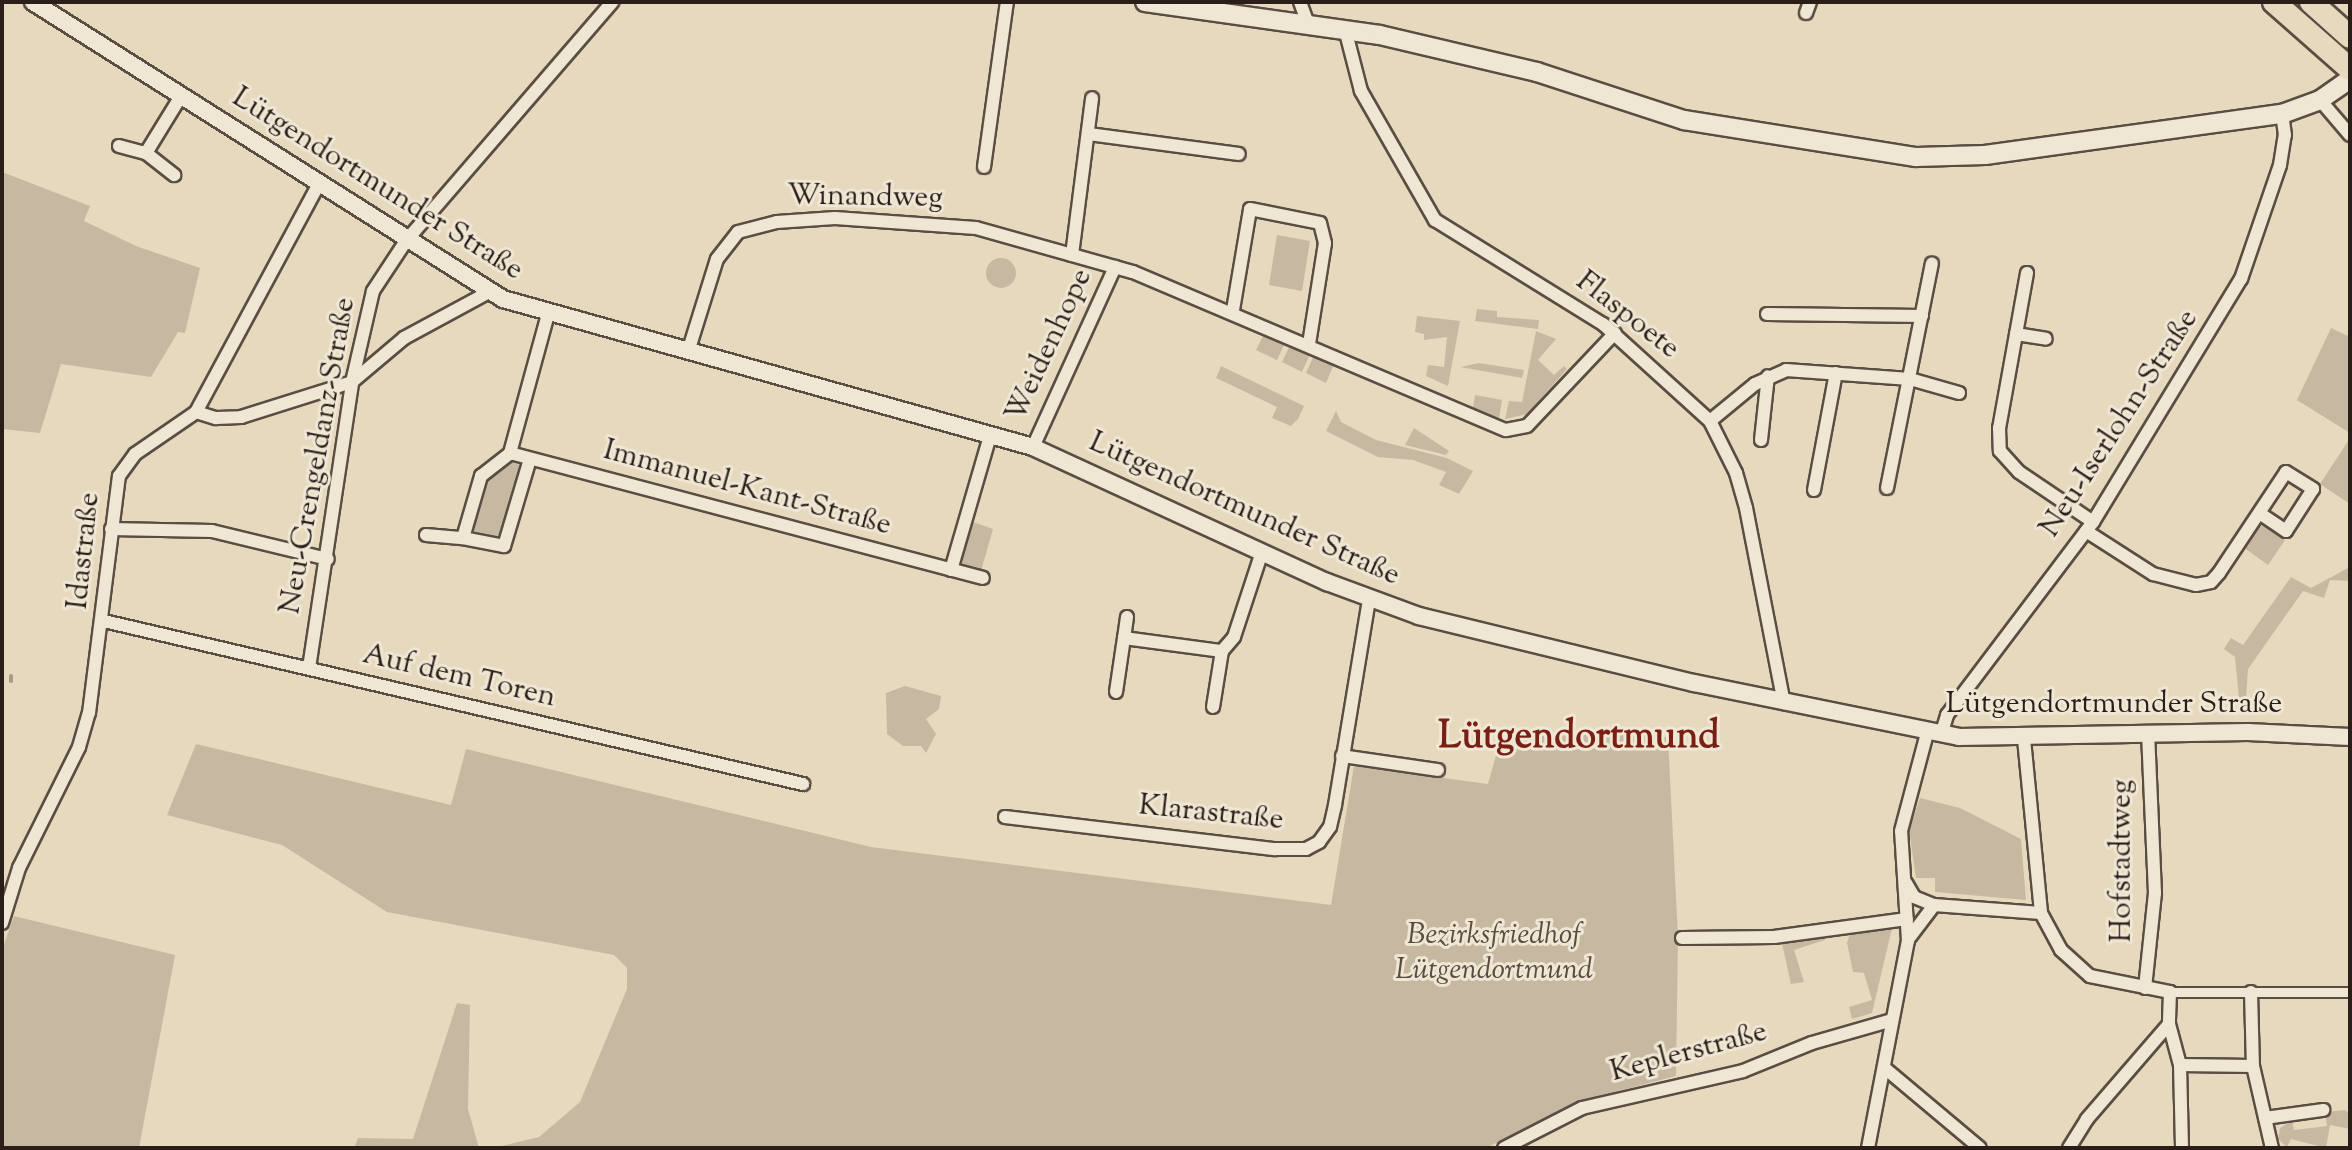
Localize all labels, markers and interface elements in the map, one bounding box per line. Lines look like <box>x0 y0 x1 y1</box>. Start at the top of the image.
street label: Lütgendortmunder Straße <box>225 81 529 289</box>
street label: Winandweg <box>787 179 943 217</box>
street label: Weidenhope <box>999 264 1101 428</box>
street label: Flaspoete <box>1568 264 1686 368</box>
street label: Neu-Crengeldanz-Straße <box>273 295 365 617</box>
street label: Neu-Iserlohn-Straße <box>2033 303 2207 545</box>
street label: Lütgendortmunder Straße <box>1083 425 1405 595</box>
street label: Immanuel-Kant-Straße <box>599 433 895 545</box>
street label: Idastraße <box>61 491 109 611</box>
street label: Auf dem Toren <box>359 637 559 717</box>
street label: Lütgendortmunder Straße <box>1946 687 2282 723</box>
district label: Lütgendortmund <box>1438 716 1720 762</box>
street label: Hofstadtweg <box>2105 779 2141 943</box>
street label: Klarastraße <box>1137 788 1285 840</box>
park label: Bezirksfriedhof Lütgendortmund <box>1395 918 1593 988</box>
street label: Keplerstraße <box>1607 1015 1771 1091</box>

